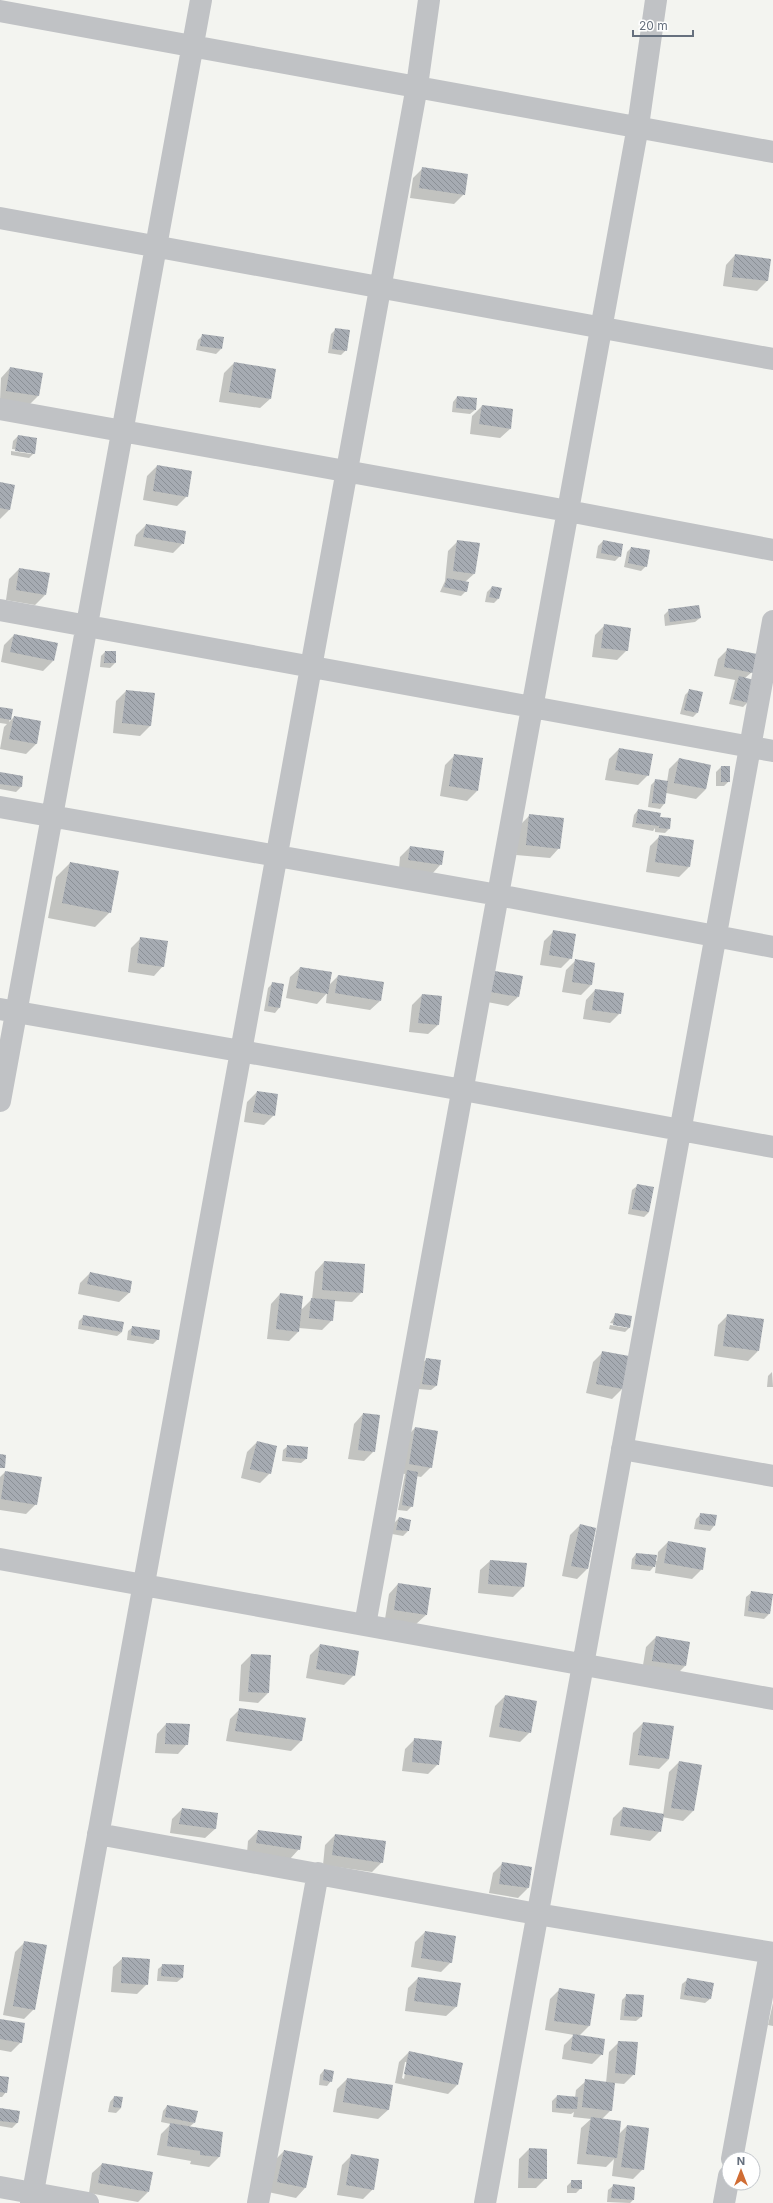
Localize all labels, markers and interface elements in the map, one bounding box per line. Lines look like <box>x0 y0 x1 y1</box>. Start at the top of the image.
scale bar <box>633 12 693 38</box>
text: 20 m <box>639 18 668 33</box>
north arrow <box>721 2151 761 2191</box>
text: N <box>737 2154 745 2168</box>

